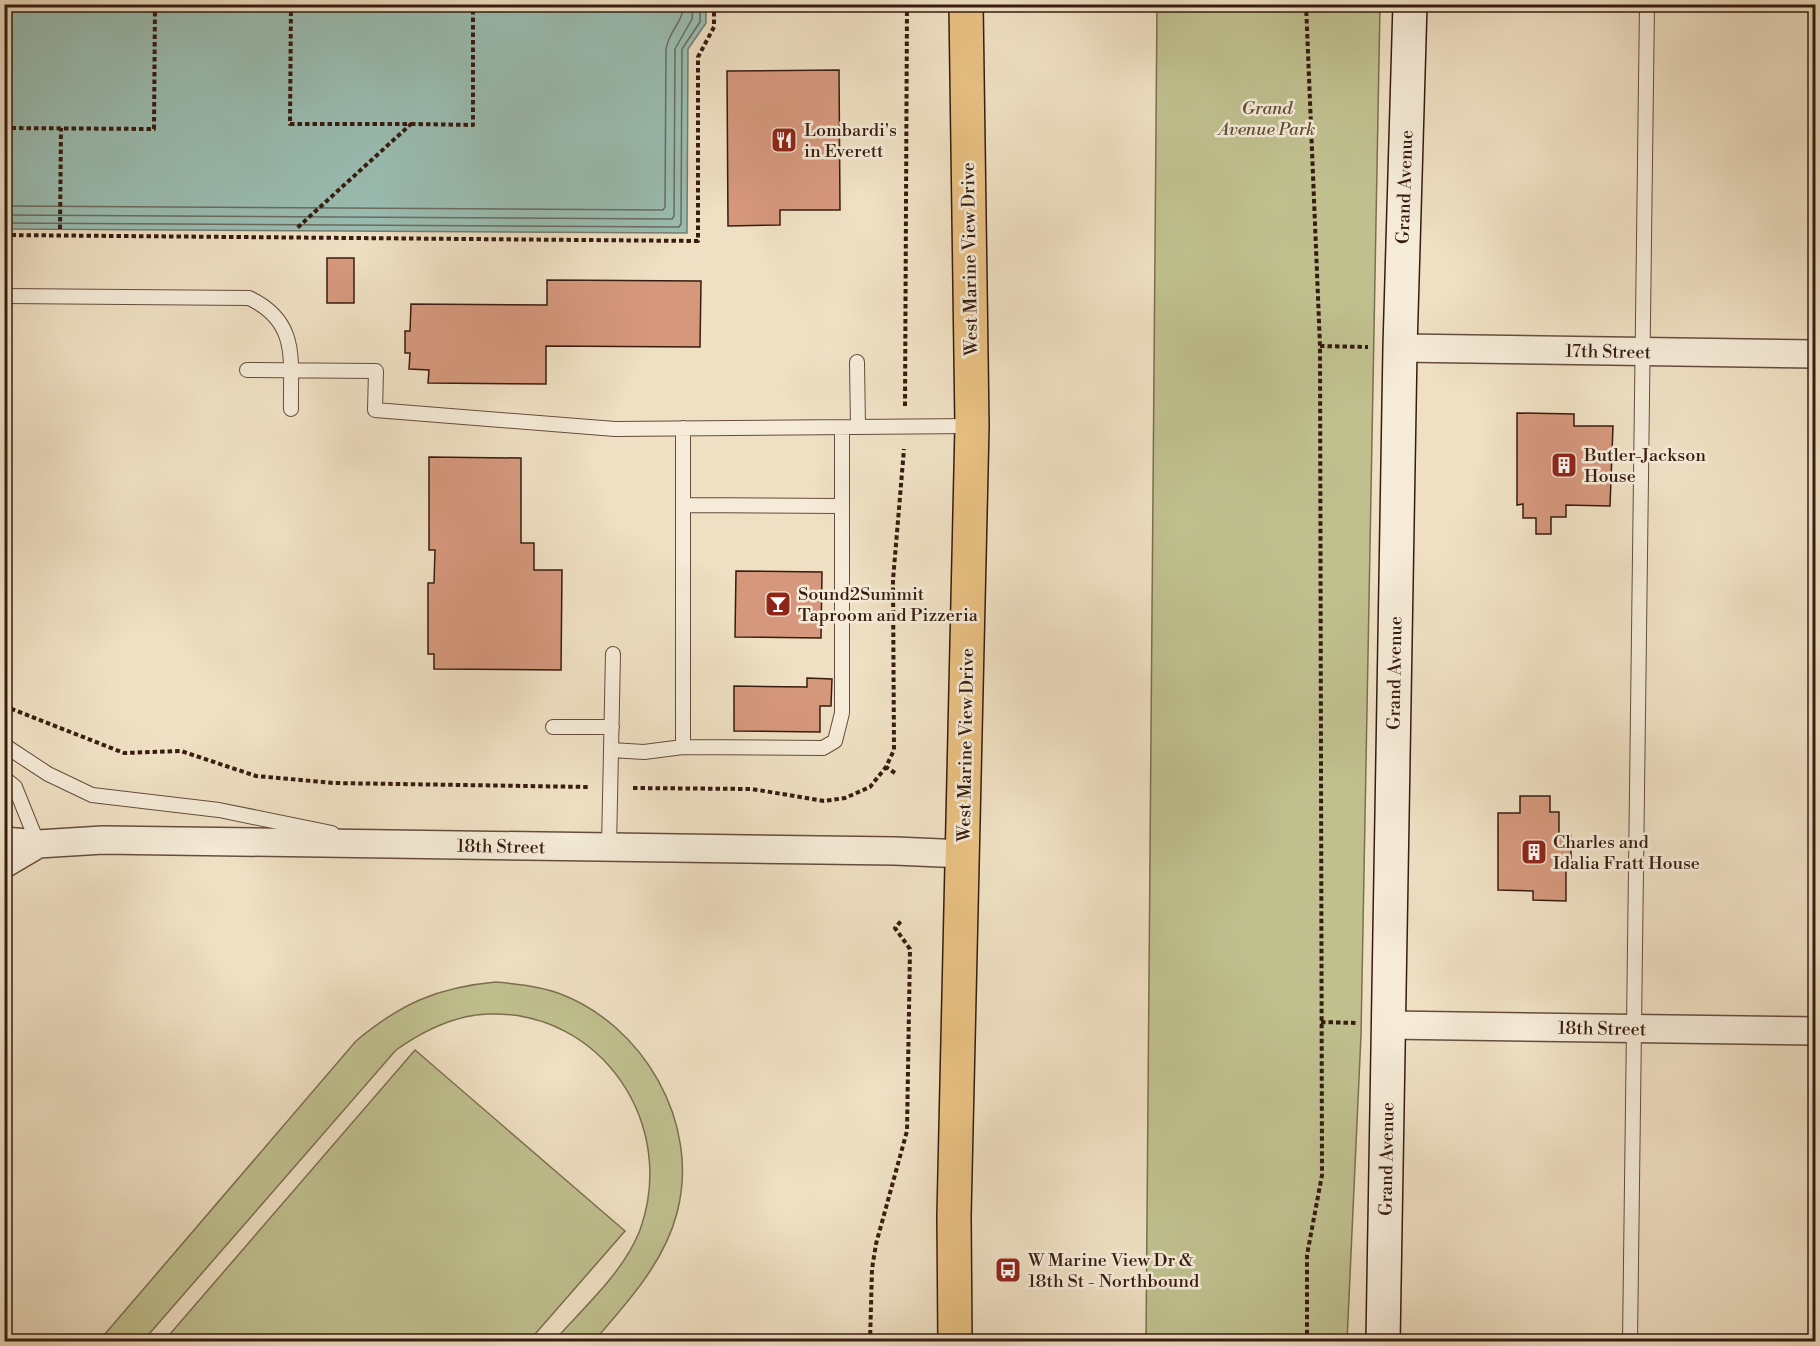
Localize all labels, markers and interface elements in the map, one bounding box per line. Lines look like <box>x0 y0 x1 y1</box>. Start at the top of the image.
park label: Grand Avenue Park <box>1217 97 1315 141</box>
place label: Lombardi's in Everett <box>804 119 897 163</box>
restaurant icon: Lombardi's in Everett <box>769 125 799 155</box>
street label: Grand Avenue <box>1392 130 1418 244</box>
street label: West Marine View Drive <box>957 162 983 357</box>
street label: 17th Street <box>1565 340 1652 364</box>
place label: Butler-Jackson House <box>1583 444 1706 488</box>
building icon: Butler-Jackson House <box>1549 450 1579 480</box>
place label: Sound2Summit Taproom and Pizzeria <box>798 583 979 627</box>
bar icon: Sound2Summit Taproom and Pizzeria <box>763 589 793 619</box>
street label: Grand Avenue <box>1383 616 1407 730</box>
street label: West Marine View Drive <box>953 648 979 843</box>
place label: Charles and Idalia Fratt House <box>1553 831 1700 875</box>
street label: 18th Street <box>457 835 546 859</box>
building icon: Charles and Idalia Fratt House <box>1519 837 1549 867</box>
street label: 18th Street <box>1558 1017 1647 1041</box>
street label: Grand Avenue <box>1375 1102 1399 1216</box>
place label: W Marine View Dr & 18th St - Northbound <box>1027 1249 1200 1293</box>
bus stop icon: W Marine View Dr & 18th St - Northbound <box>993 1255 1023 1285</box>

